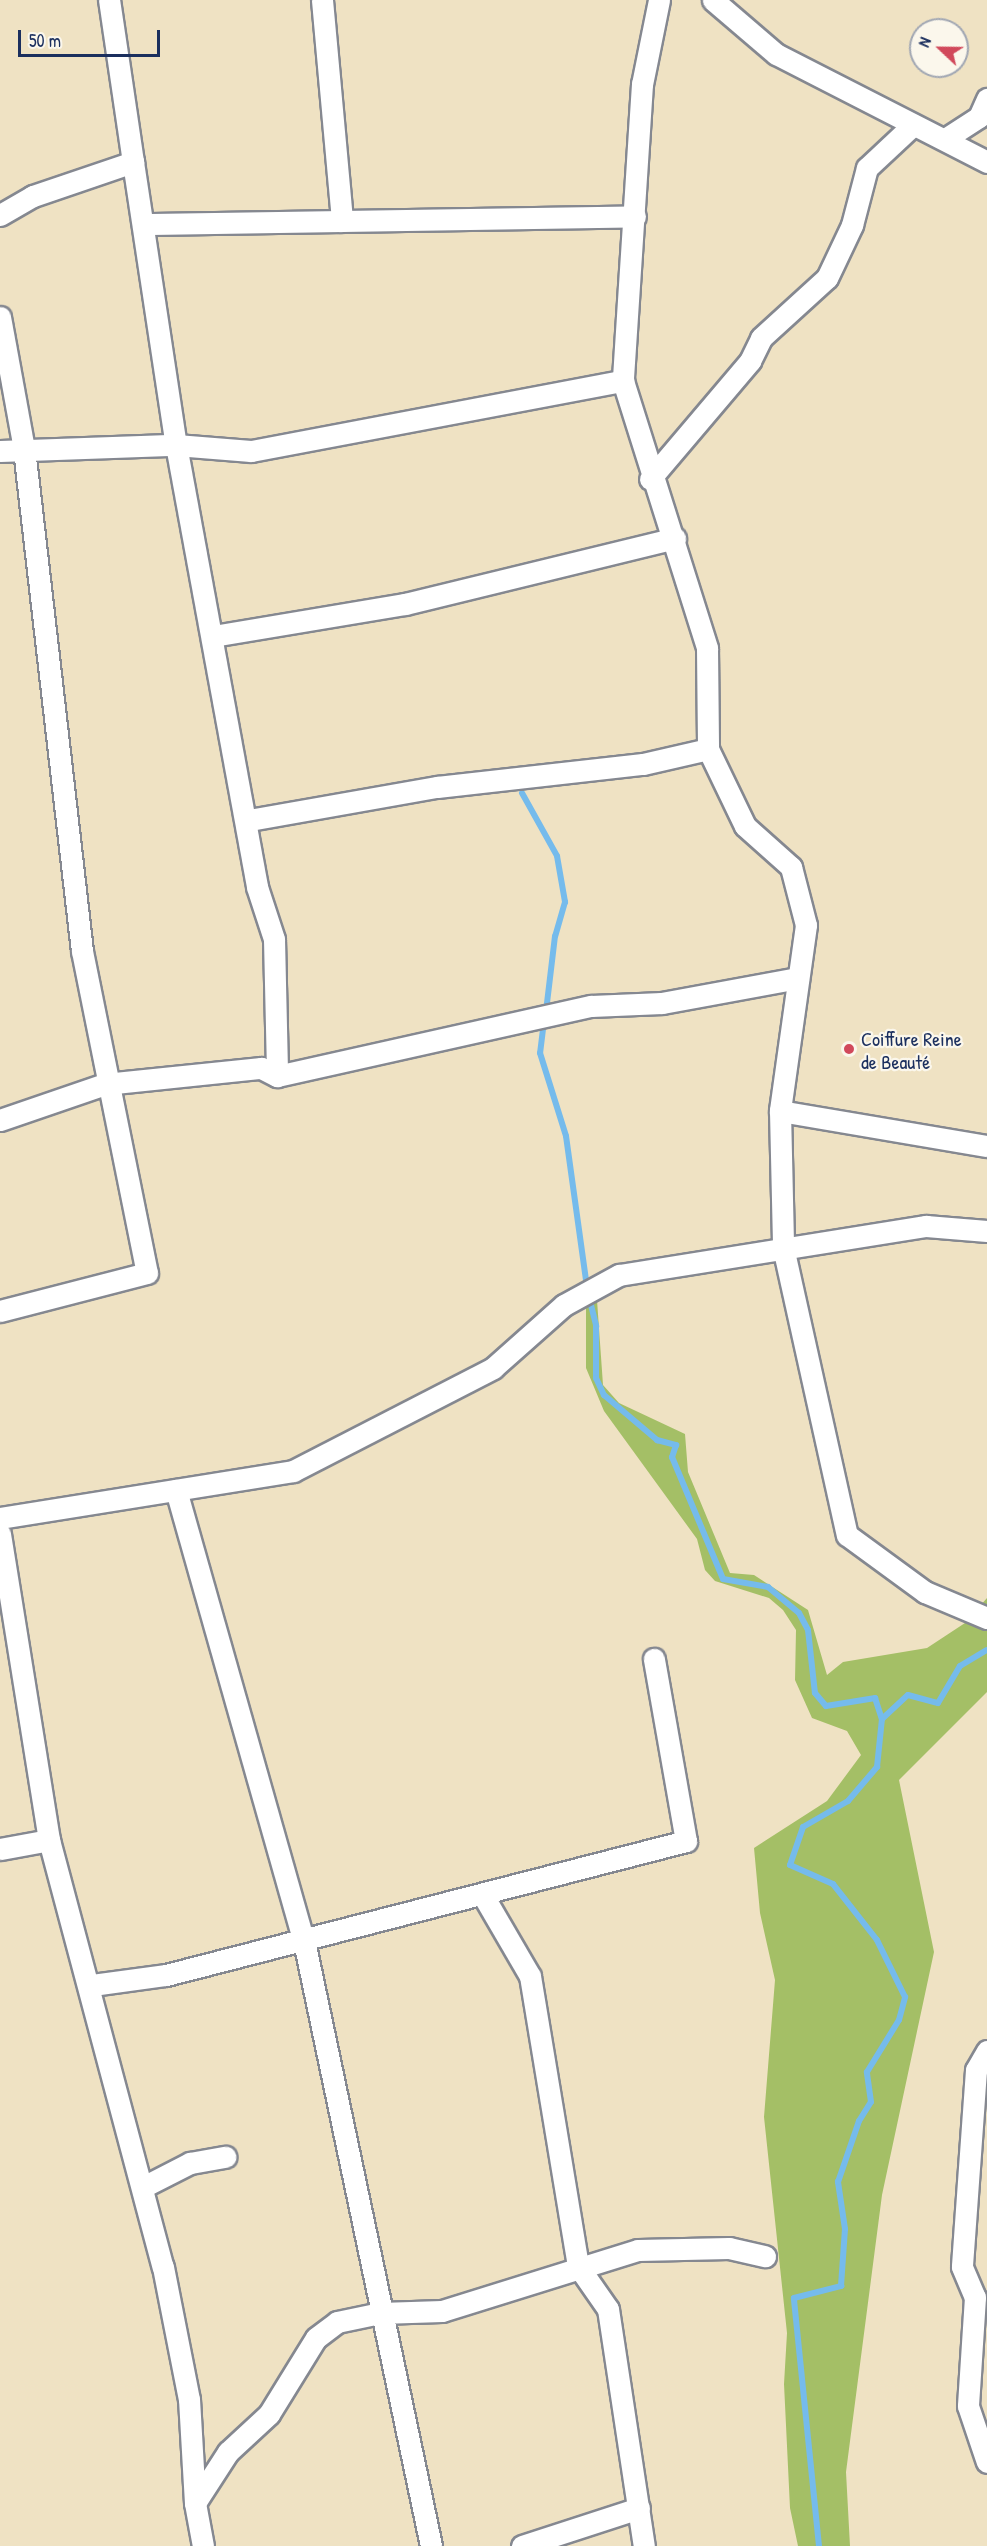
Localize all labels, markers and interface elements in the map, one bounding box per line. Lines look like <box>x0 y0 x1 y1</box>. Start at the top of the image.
scale bar <box>21 18 164 56</box>
north arrow <box>909 18 969 78</box>
text: 50 m <box>29 28 61 53</box>
text: N <box>912 34 936 50</box>
place label: Coiffure Reine de Beauté <box>861 1026 962 1073</box>
marker: Coiffure Reine de Beauté <box>842 1042 856 1056</box>

